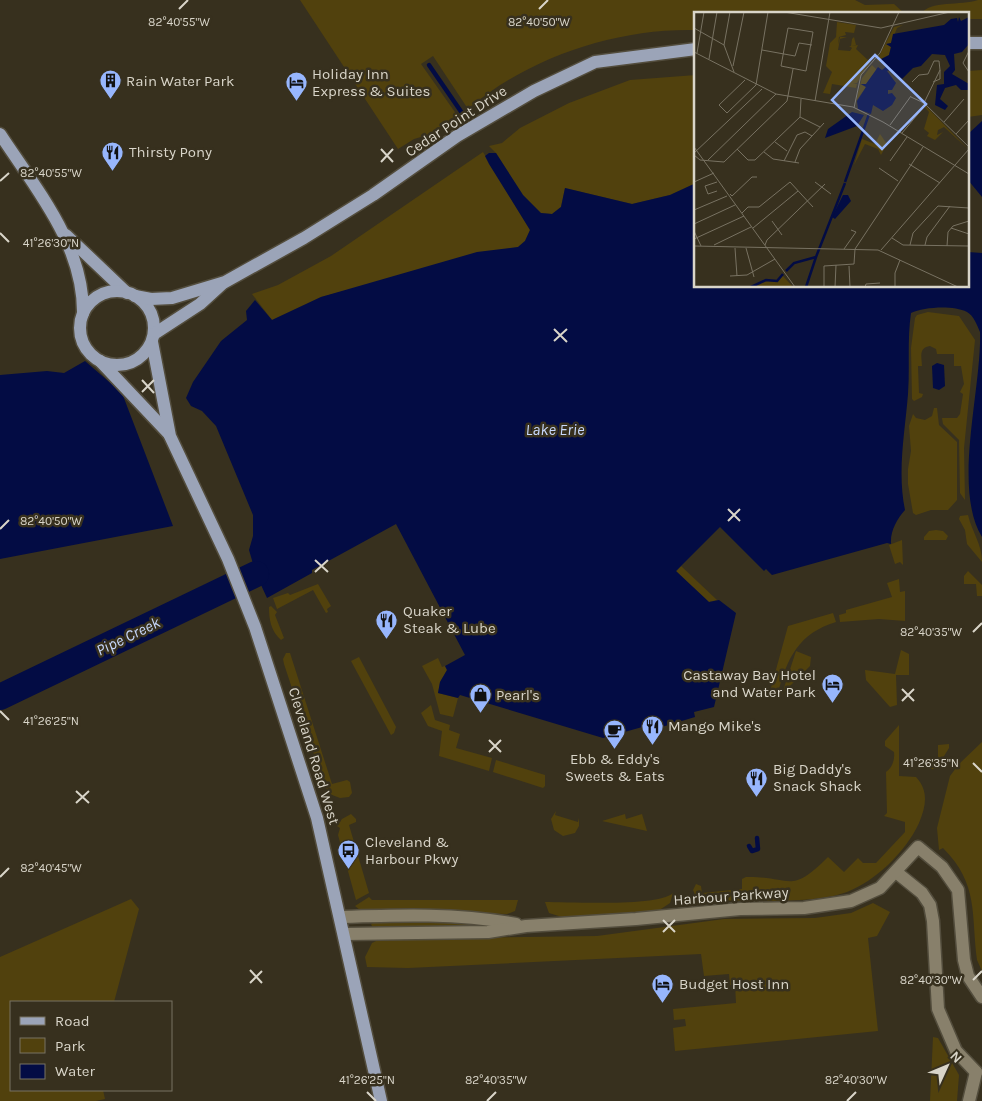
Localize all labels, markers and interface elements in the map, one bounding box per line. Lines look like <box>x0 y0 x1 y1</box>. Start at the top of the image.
inset map <box>694 12 970 288</box>
text: 82°40'55"W <box>148 15 210 29</box>
text: 82°40'50"W <box>508 15 570 29</box>
place label: Holiday Inn Express & Suites <box>312 65 430 100</box>
building icon: Rain Water Park <box>98 69 122 100</box>
hotel icon: Holiday Inn Express & Suites <box>284 71 308 102</box>
place label: Rain Water Park <box>126 72 234 90</box>
street label: Cedar Point Drive <box>402 82 510 160</box>
restaurant icon: Thirsty Pony <box>101 140 125 171</box>
place label: Thirsty Pony <box>129 143 212 161</box>
text: 82°40'55"W <box>20 166 82 180</box>
text: 41°26'30"N <box>23 236 79 250</box>
water label: Lake Erie <box>525 420 585 439</box>
text: 82°40'50"W <box>20 514 82 528</box>
place label: Quaker Steak & Lube <box>403 602 496 637</box>
restaurant icon: Quaker Steak & Lube <box>375 608 399 639</box>
water label: Pipe Creek <box>93 612 164 660</box>
text: 82°40'35"W <box>900 625 962 639</box>
place label: Castaway Bay Hotel and Water Park <box>683 666 816 701</box>
hotel icon: Castaway Bay Hotel and Water Park <box>820 672 844 703</box>
shop icon: Pearl's <box>468 683 492 714</box>
street label: Cleveland Road West <box>285 685 344 827</box>
place label: Pearl's <box>496 686 540 704</box>
text: 41°26'25"N <box>23 714 79 728</box>
restaurant icon: Mango Mike's <box>640 714 664 745</box>
place label: Mango Mike's <box>668 717 762 735</box>
cafe icon: Ebb & Eddy's Sweets & Eats <box>603 719 627 750</box>
place label: Ebb & Eddy's Sweets & Eats <box>565 750 665 785</box>
text: 41°26'35"N <box>903 756 959 770</box>
place label: Big Daddy's Snack Shack <box>773 760 862 795</box>
restaurant icon: Big Daddy's Snack Shack <box>745 766 769 797</box>
place label: Cleveland & Harbour Pkwy <box>365 833 458 868</box>
bus stop icon: Cleveland & Harbour Pkwy <box>337 839 361 870</box>
text: 82°40'45"W <box>20 861 82 875</box>
street label: Harbour Parkway <box>673 883 789 909</box>
hotel icon: Budget Host Inn <box>651 972 675 1003</box>
text: 82°40'30"W <box>900 973 962 987</box>
place label: Budget Host Inn <box>679 975 789 993</box>
legend <box>10 1001 172 1091</box>
text: Road <box>55 1012 90 1030</box>
text: Park <box>55 1037 85 1055</box>
north arrow <box>922 1041 972 1091</box>
text: N <box>946 1048 966 1067</box>
text: Water <box>55 1062 96 1080</box>
text: 41°26'25"N <box>339 1073 395 1087</box>
text: 82°40'35"W <box>465 1073 527 1087</box>
text: 82°40'30"W <box>825 1073 887 1087</box>

